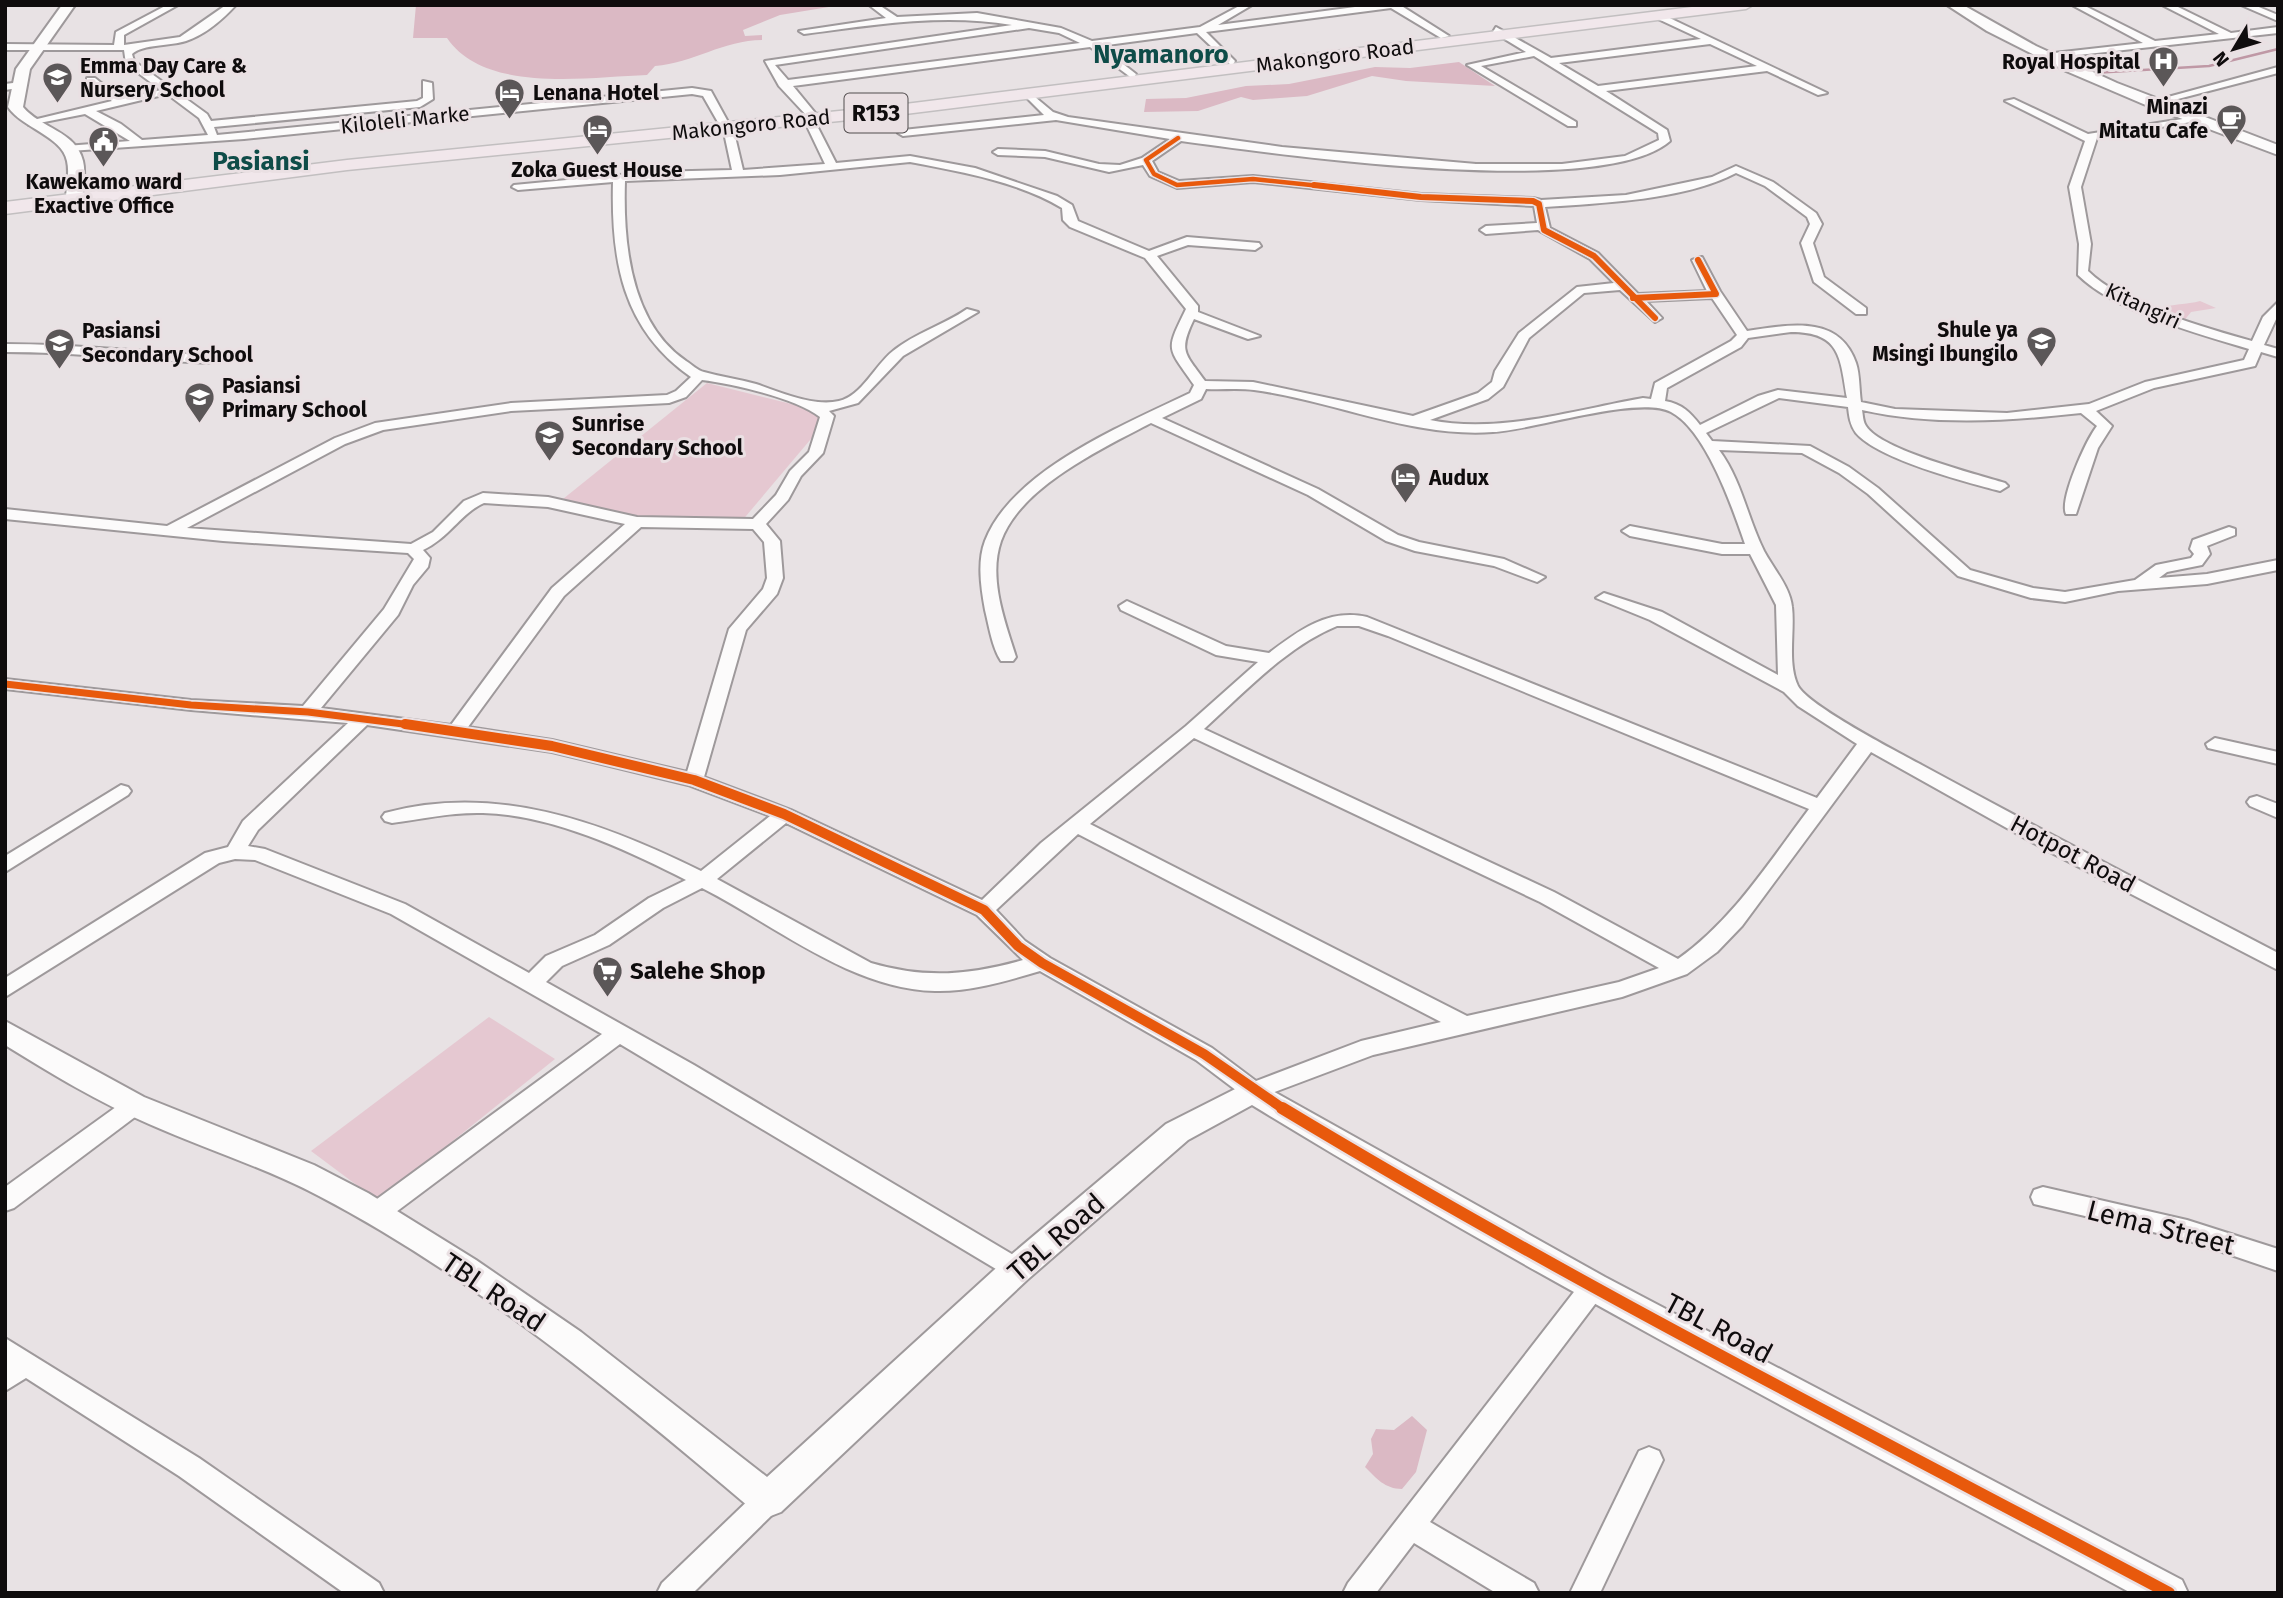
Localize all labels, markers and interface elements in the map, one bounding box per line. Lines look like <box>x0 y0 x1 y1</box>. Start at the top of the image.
north arrow <box>2199 14 2269 84</box>
street label: Makongoro Road <box>1254 33 1416 79</box>
district label: Nyamanoro <box>1093 39 1229 70</box>
hospital icon: Royal Hospital <box>2146 45 2180 89</box>
text: N <box>2208 47 2234 71</box>
place label: Royal Hospital <box>2002 49 2141 75</box>
place label: Emma Day Care & Nursery School <box>80 53 247 103</box>
school or university icon: Emma Day Care & Nursery School <box>40 61 74 105</box>
hotel icon: Lenana Hotel <box>493 76 527 120</box>
place label: Lenana Hotel <box>533 80 660 106</box>
road number: R153 <box>844 94 908 132</box>
place label: Minazi Mitatu Cafe <box>2099 94 2208 144</box>
street label: Kiloleli Marke <box>339 100 471 140</box>
cafe icon: Minazi Mitatu Cafe <box>2214 102 2248 146</box>
street label: Makongoro Road <box>670 104 832 146</box>
hotel icon: Zoka Guest House <box>580 113 614 157</box>
public building icon: Kawekamo ward Exactive Office <box>87 125 121 169</box>
district label: Pasiansi <box>212 146 310 177</box>
place label: Zoka Guest House <box>511 157 683 183</box>
place label: Kawekamo ward Exactive Office <box>26 169 182 219</box>
street label: Kitangiri <box>2101 277 2185 335</box>
place label: Shule ya Msingi Ibungilo <box>1872 317 2018 367</box>
place label: Pasiansi Secondary School <box>82 318 254 368</box>
school or university icon: Shule ya Msingi Ibungilo <box>2024 325 2058 369</box>
school or university icon: Pasiansi Secondary School <box>42 326 76 370</box>
place label: Pasiansi Primary School <box>222 373 368 423</box>
school or university icon: Pasiansi Primary School <box>182 381 216 425</box>
place label: Sunrise Secondary School <box>572 411 744 461</box>
school or university icon: Sunrise Secondary School <box>532 419 566 463</box>
hotel icon: Audux <box>1389 461 1423 505</box>
place label: Audux <box>1428 465 1489 491</box>
street label: Hotpot Road <box>2006 809 2140 899</box>
supermarket icon: Salehe Shop <box>590 954 624 998</box>
place label: Salehe Shop <box>630 957 766 985</box>
street label: TBL Road <box>1001 1186 1111 1288</box>
street label: Lema Street <box>2084 1193 2239 1262</box>
street label: TBL Road <box>436 1246 552 1339</box>
street label: TBL Road <box>1659 1286 1778 1371</box>

